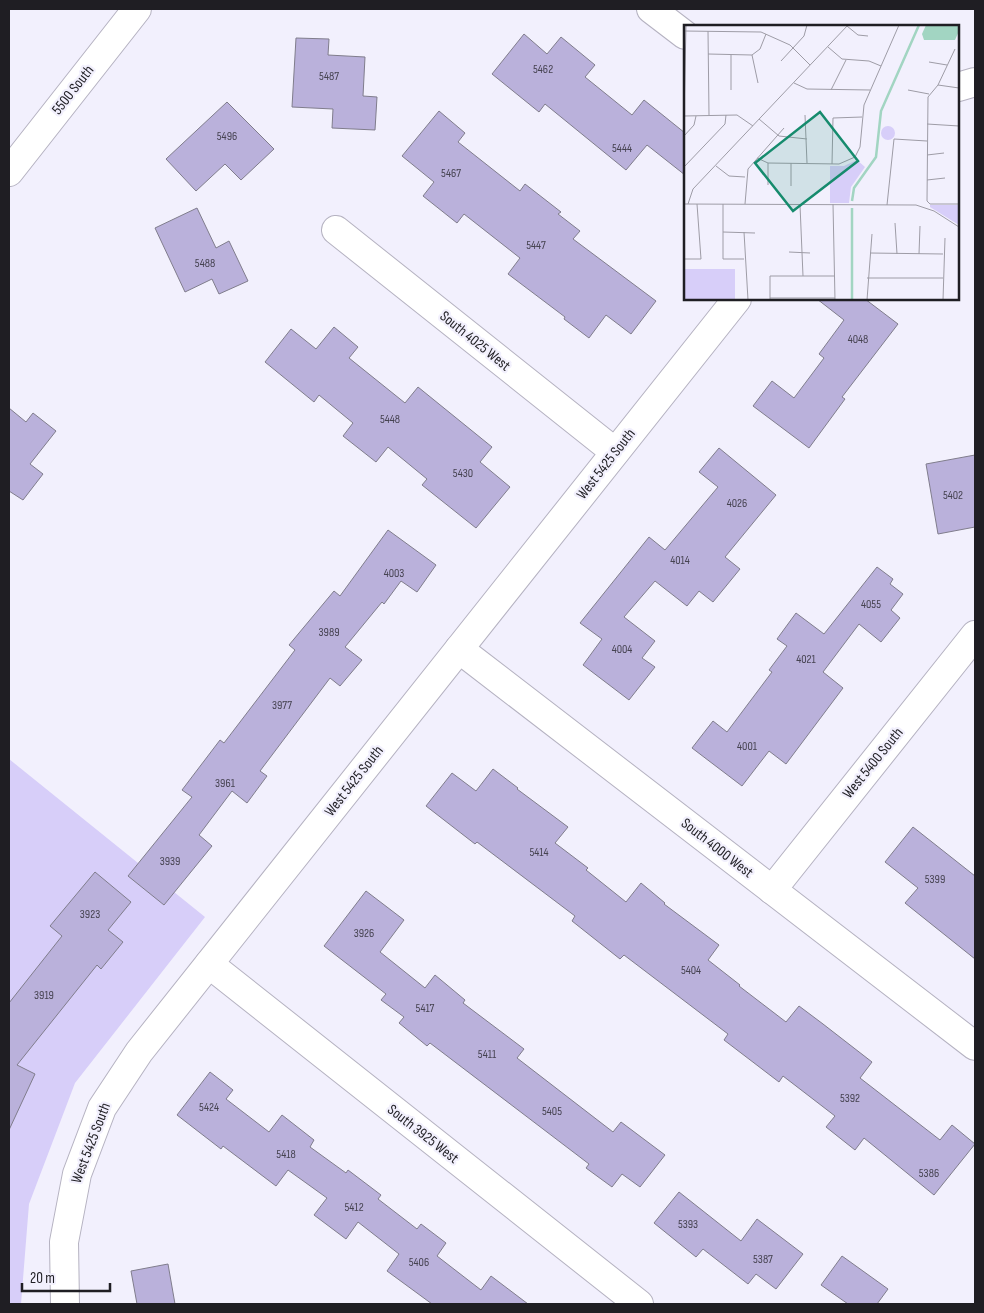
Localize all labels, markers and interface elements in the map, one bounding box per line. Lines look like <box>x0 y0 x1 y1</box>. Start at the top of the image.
inset map <box>684 25 959 300</box>
street label: 5500 South <box>48 61 98 119</box>
house number: 5462 <box>533 62 553 77</box>
house number: 5487 <box>319 69 339 84</box>
house number: 5496 <box>217 129 237 144</box>
house number: 5444 <box>612 141 632 156</box>
house number: 5467 <box>441 166 461 181</box>
house number: 5447 <box>526 238 546 253</box>
house number: 5488 <box>195 256 215 271</box>
street label: South 4025 West <box>436 307 514 375</box>
house number: 4048 <box>848 332 868 347</box>
house number: 5448 <box>380 412 400 427</box>
street label: West 5425 South <box>572 425 640 503</box>
house number: 5430 <box>453 466 473 481</box>
house number: 5402 <box>943 488 963 503</box>
house number: 4026 <box>727 496 747 511</box>
house number: 4014 <box>670 553 690 568</box>
house number: 4003 <box>384 566 404 581</box>
house number: 4055 <box>861 597 881 612</box>
house number: 3989 <box>319 625 339 640</box>
house number: 4004 <box>612 642 632 657</box>
house number: 4021 <box>796 652 817 667</box>
house number: 3977 <box>272 698 292 713</box>
street label: West 5400 South <box>839 724 907 802</box>
house number: 4001 <box>737 739 758 754</box>
street label: West 5425 South <box>320 742 388 820</box>
house number: 3961 <box>215 776 236 791</box>
street label: South 4000 West <box>677 814 757 882</box>
house number: 5414 <box>529 845 549 860</box>
house number: 3939 <box>160 854 180 869</box>
house number: 5399 <box>925 872 945 887</box>
house number: 3923 <box>80 907 100 922</box>
house number: 3926 <box>354 926 374 941</box>
house number: 5404 <box>681 963 701 978</box>
house number: 3919 <box>34 988 54 1003</box>
house number: 5417 <box>416 1001 435 1016</box>
house number: 5411 <box>478 1047 497 1062</box>
house number: 5392 <box>840 1091 860 1106</box>
street label: West 5425 South <box>67 1100 115 1186</box>
house number: 5424 <box>199 1100 219 1115</box>
street label: South 3925 West <box>384 1100 463 1168</box>
house number: 5405 <box>542 1104 562 1119</box>
house number: 5418 <box>276 1147 296 1162</box>
house number: 5386 <box>919 1166 939 1181</box>
house number: 5412 <box>344 1200 364 1215</box>
house number: 5393 <box>678 1217 698 1232</box>
house number: 5387 <box>753 1252 773 1267</box>
house number: 5406 <box>409 1255 429 1270</box>
scale bar <box>22 1260 110 1292</box>
text: 20 m <box>30 1269 55 1288</box>

